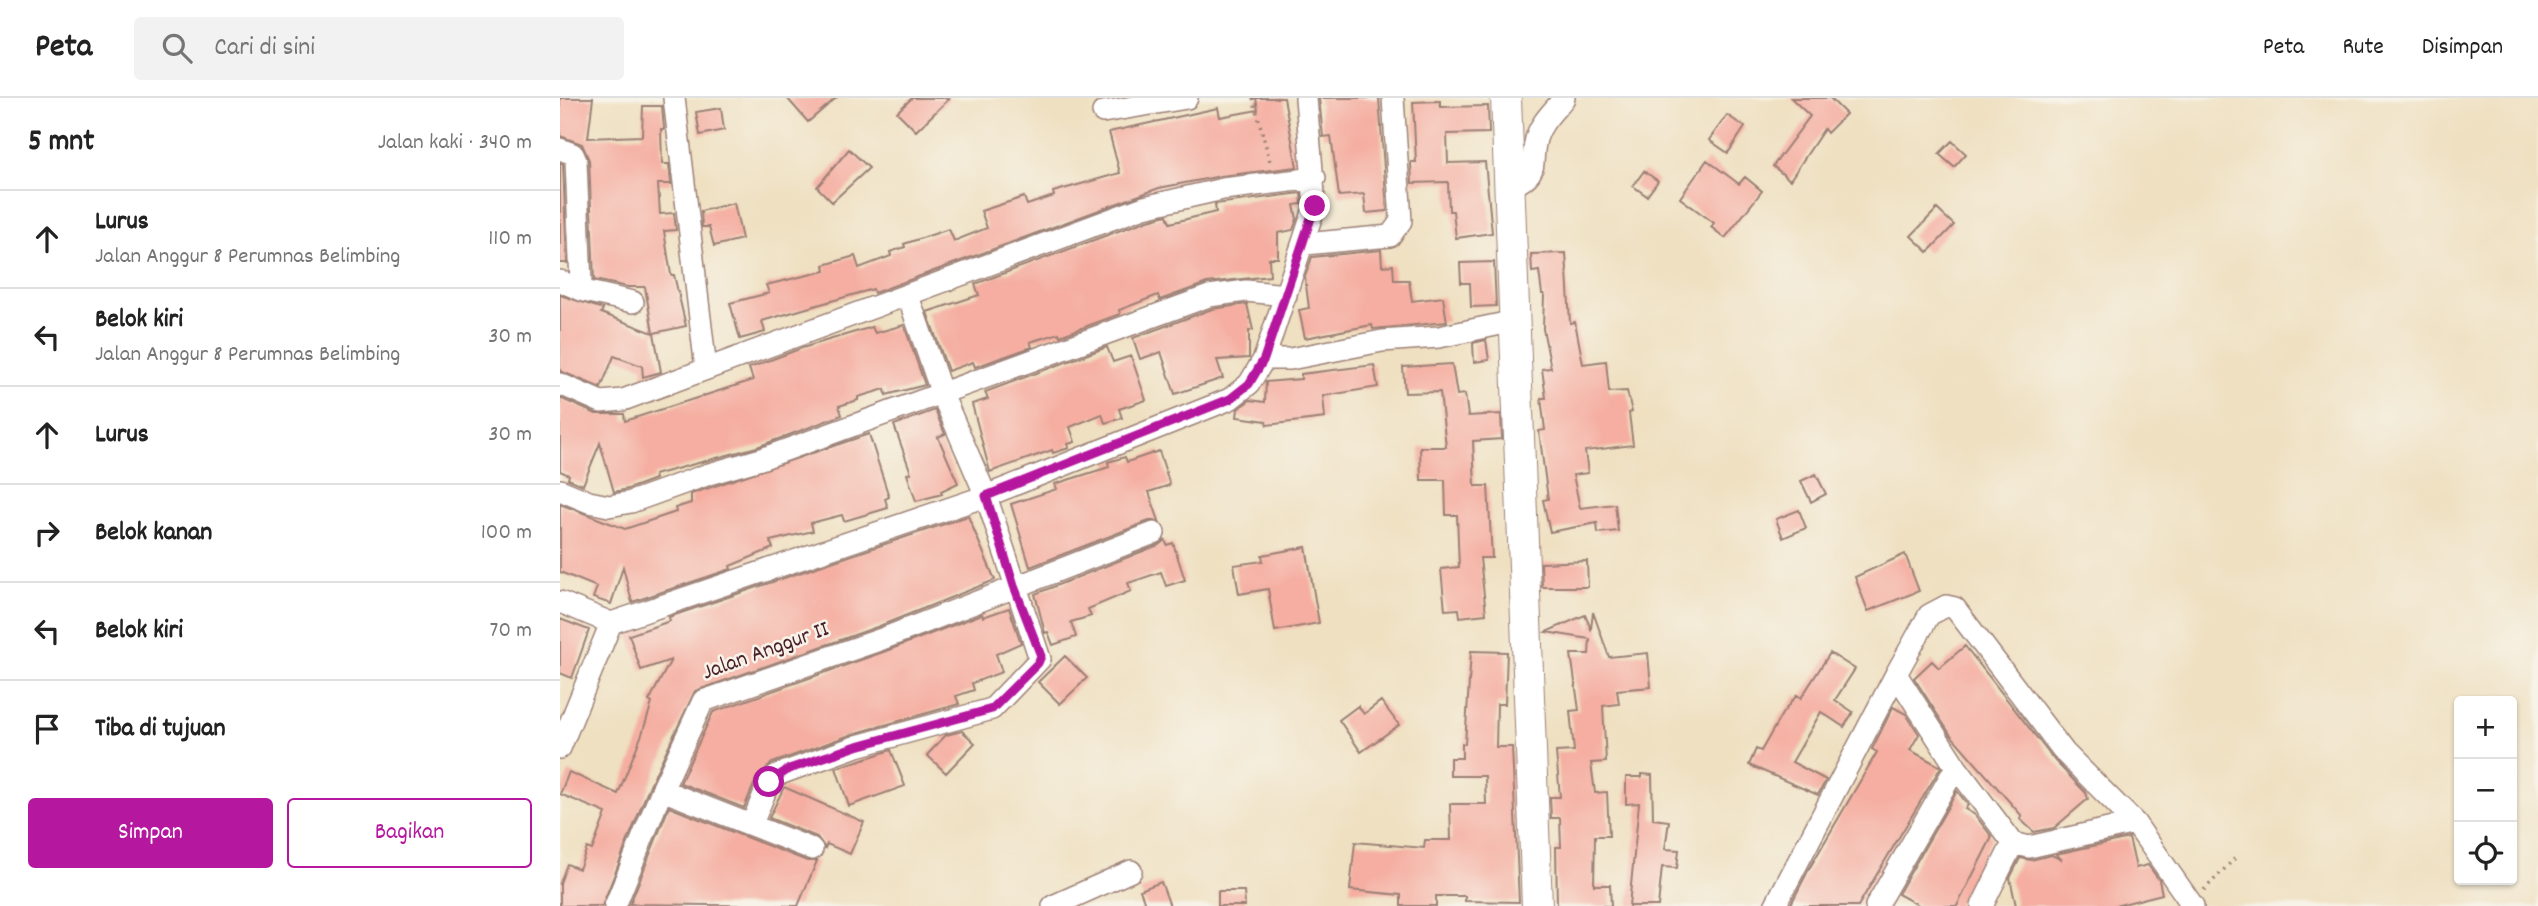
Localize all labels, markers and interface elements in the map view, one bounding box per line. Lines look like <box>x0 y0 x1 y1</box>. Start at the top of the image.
search box <box>134 17 624 80</box>
text: Peta <box>35 25 92 72</box>
icon: search <box>158 29 196 67</box>
text: Cari di sini <box>214 30 315 67</box>
text: Peta <box>2263 31 2304 65</box>
text: Rute <box>2342 31 2384 65</box>
text: Disimpan <box>2422 31 2503 65</box>
text: 5 mnt <box>28 122 94 165</box>
text: Jalan kaki · 340 m <box>378 127 532 160</box>
route end <box>1299 190 1330 221</box>
text: Lurus <box>95 204 149 241</box>
icon: ahead <box>28 220 66 258</box>
text: 110 m <box>488 223 532 256</box>
text: Jalan Anggur 8 Perumnas Belimbing <box>95 241 400 274</box>
text: Belok kiri <box>95 302 183 339</box>
icon: left <box>28 318 66 356</box>
text: 30 m <box>488 321 532 354</box>
text: Jalan Anggur 8 Perumnas Belimbing <box>95 339 400 372</box>
icon: ahead <box>28 416 66 454</box>
text: Lurus <box>95 417 149 454</box>
text: 30 m <box>488 419 532 452</box>
icon: right <box>28 514 66 552</box>
text: Belok kanan <box>95 515 212 552</box>
text: 100 m <box>481 517 532 550</box>
icon: left <box>28 612 66 650</box>
text: Belok kiri <box>95 613 183 650</box>
street label: Jalan Anggur II <box>698 614 834 690</box>
text: 70 m <box>490 615 532 648</box>
map controls <box>2454 696 2517 885</box>
button: + <box>2454 696 2517 759</box>
icon: arrive <box>28 710 66 748</box>
text: Tiba di tujuan <box>95 711 226 748</box>
button: − <box>2454 759 2517 822</box>
route start <box>753 766 784 797</box>
button: Simpan <box>28 798 273 868</box>
button: Bagikan <box>287 798 532 868</box>
button: locate <box>2454 822 2517 885</box>

